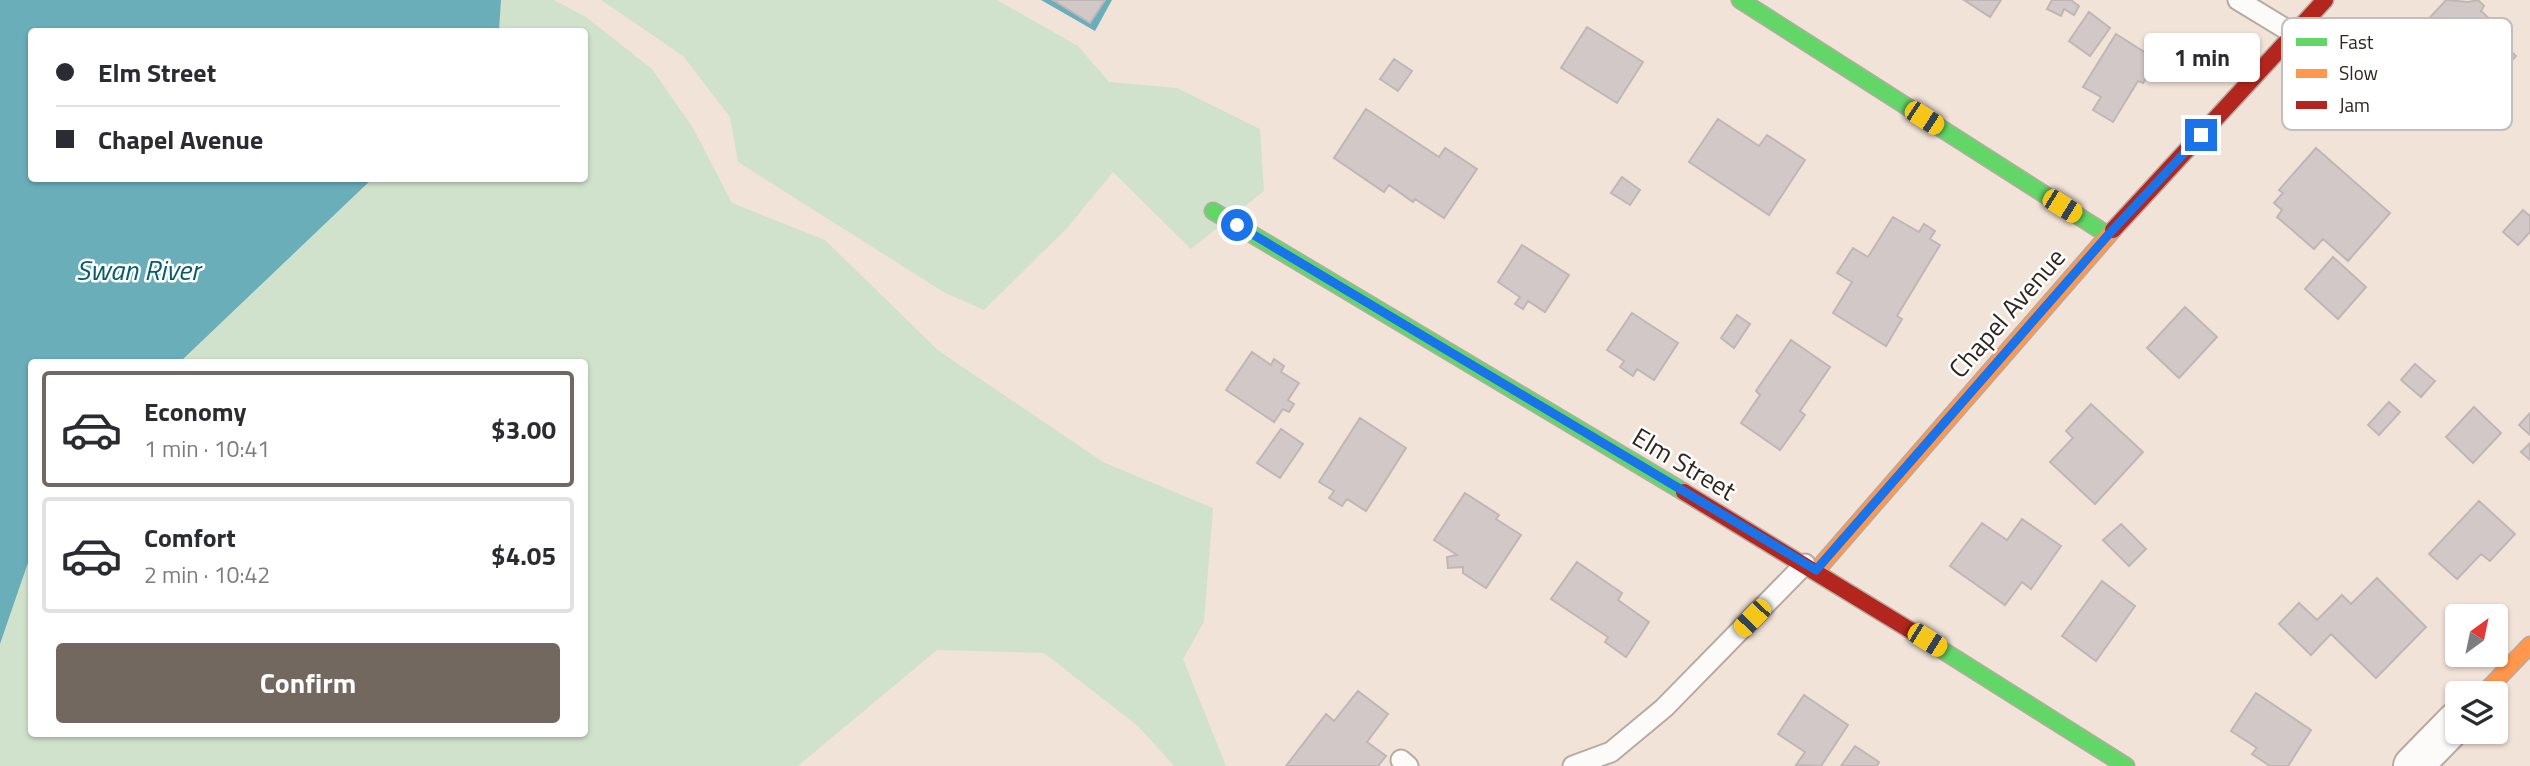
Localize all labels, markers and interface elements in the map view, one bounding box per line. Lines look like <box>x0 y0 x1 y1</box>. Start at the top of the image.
legend <box>2282 18 2512 130</box>
text: Fast <box>2339 27 2374 56</box>
callout: 1 min <box>2143 33 2259 82</box>
text: 1 min <box>2174 40 2230 75</box>
text: Elm Street <box>98 53 216 92</box>
text: Slow <box>2339 58 2378 87</box>
text: Jam <box>2339 90 2370 119</box>
car <box>1901 98 1948 138</box>
route end <box>2185 119 2217 151</box>
text: Chapel Avenue <box>98 120 263 159</box>
car <box>2039 186 2086 226</box>
route start <box>1221 209 1253 241</box>
street label: Chapel Avenue <box>1939 239 2074 386</box>
water label: Swan River <box>76 248 203 291</box>
text: Economy <box>144 392 246 431</box>
icon: car <box>60 398 123 461</box>
text: $3.00 <box>491 410 556 449</box>
street label: Elm Street <box>1625 417 1744 510</box>
text: 1 min · 10:41 <box>144 431 270 466</box>
text: Comfort <box>144 518 236 557</box>
icon: car <box>60 524 123 587</box>
text: $4.05 <box>491 536 556 575</box>
text: 2 min · 10:42 <box>144 557 270 592</box>
car <box>1730 596 1775 640</box>
north arrow <box>2445 604 2508 667</box>
map controls <box>2445 604 2508 744</box>
car <box>1904 620 1951 660</box>
button: Confirm <box>56 643 560 723</box>
button: layers <box>2445 681 2508 744</box>

